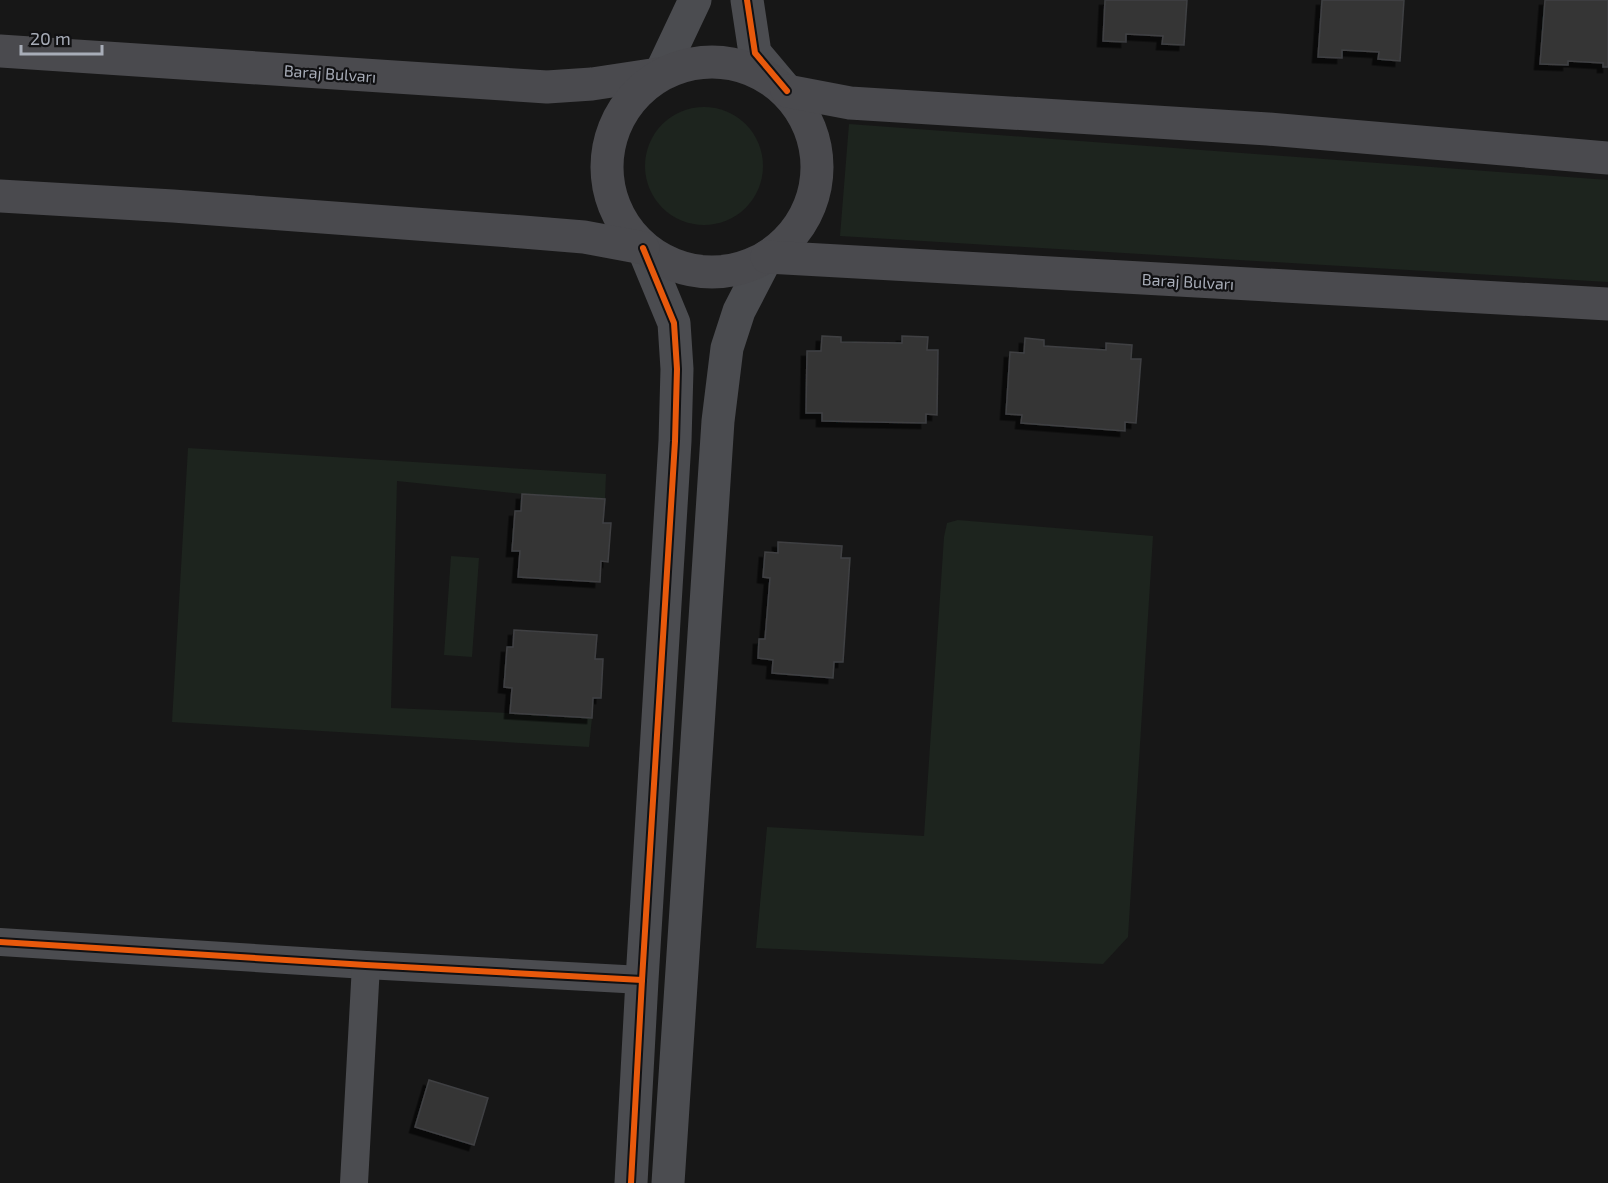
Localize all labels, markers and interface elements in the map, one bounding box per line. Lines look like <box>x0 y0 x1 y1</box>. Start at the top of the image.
scale bar <box>21 18 102 56</box>
text: 20 m <box>30 27 71 49</box>
street label: Baraj Bulvarı <box>283 60 377 87</box>
street label: Baraj Bulvarı <box>1141 269 1235 294</box>

